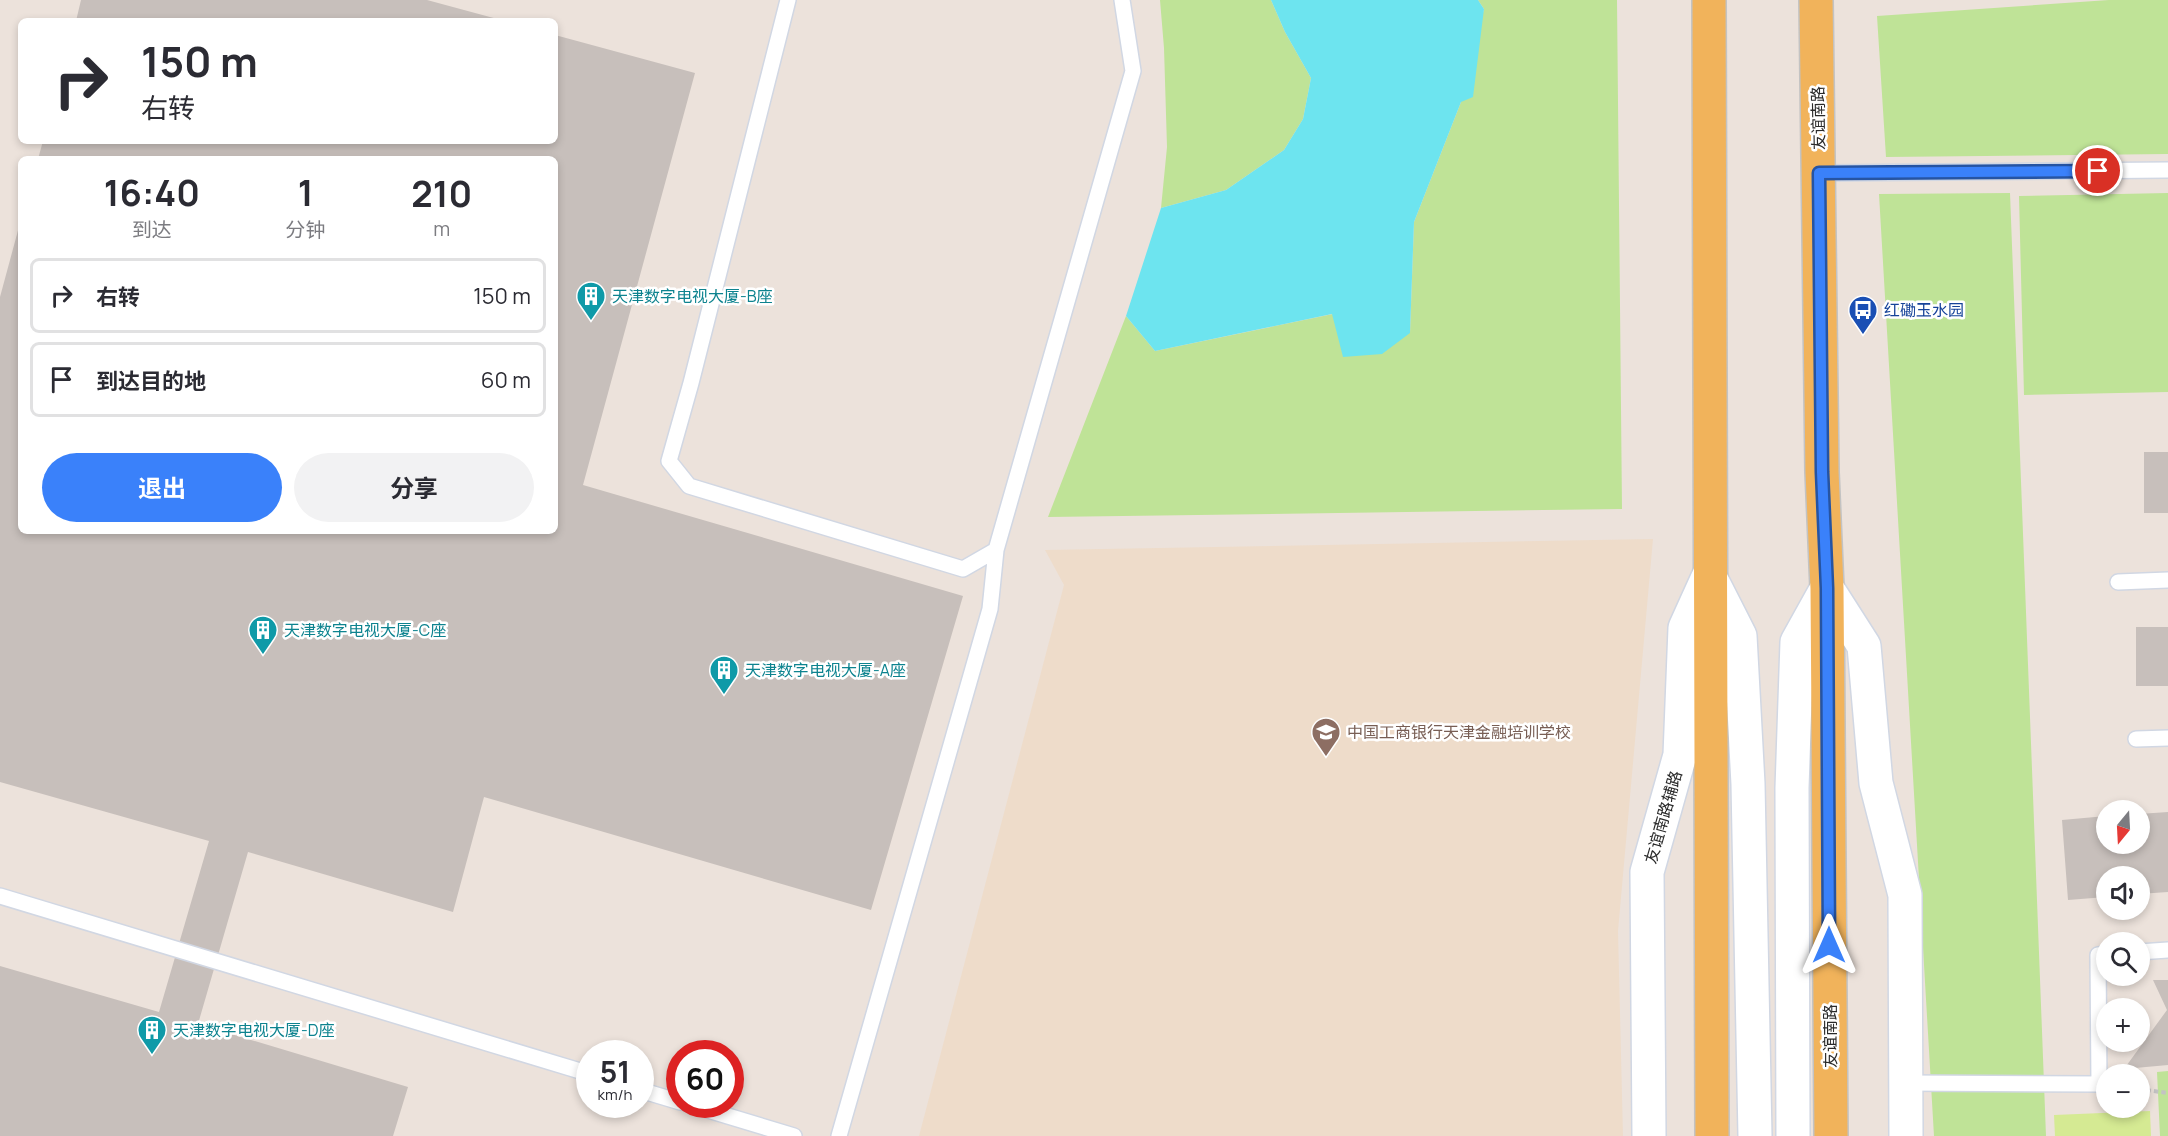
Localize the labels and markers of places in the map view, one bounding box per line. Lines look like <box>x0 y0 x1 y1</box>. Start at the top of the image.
pin <box>2072 145 2123 196</box>
building icon: 天津数字电视大厦-B座 <box>575 280 607 322</box>
place label: 天津数字电视大厦-B座 <box>612 285 773 307</box>
bus stop icon: 红磡玉水园 <box>1847 294 1879 336</box>
place label: 红磡玉水园 <box>1884 299 1964 321</box>
building icon: 天津数字电视大厦-C座 <box>247 614 279 656</box>
place label: 天津数字电视大厦-C座 <box>284 619 446 641</box>
building icon: 天津数字电视大厦-A座 <box>708 654 740 696</box>
place label: 天津数字电视大厦-A座 <box>745 659 906 681</box>
school or university icon: 中国工商银行天津金融培训学校 <box>1310 716 1342 758</box>
place label: 中国工商银行天津金融培训学校 <box>1347 721 1571 743</box>
building icon: 天津数字电视大厦-D座 <box>136 1014 168 1056</box>
place label: 天津数字电视大厦-D座 <box>173 1019 334 1041</box>

